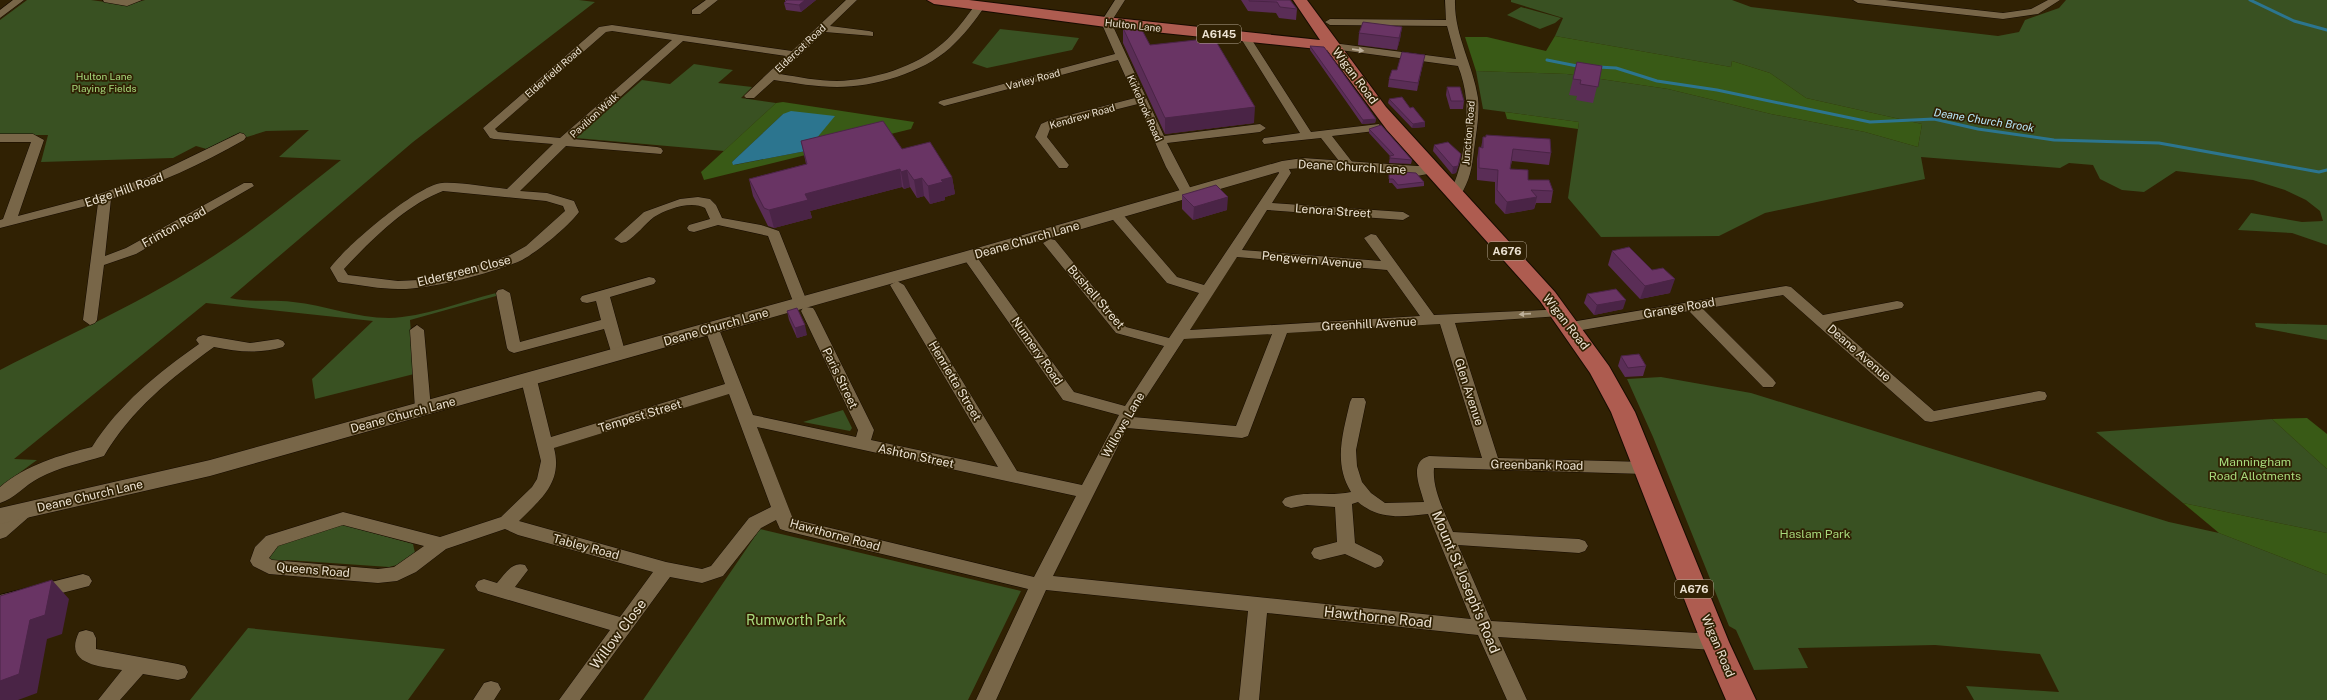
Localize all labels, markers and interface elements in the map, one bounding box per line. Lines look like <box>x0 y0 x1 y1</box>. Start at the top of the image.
street label: Hulton Lane <box>1104 16 1162 34</box>
street label: Eldercot Road <box>772 21 828 75</box>
road number: A6145 <box>1197 25 1241 43</box>
street label: Elderfield Road <box>522 44 584 100</box>
street label: Wigan Road <box>1329 45 1381 107</box>
one-way arrow <box>1352 46 1364 53</box>
street label: Varley Road <box>1005 66 1061 92</box>
park label: Hulton Lane Playing Fields <box>72 70 136 94</box>
street label: Kirkebrok Road <box>1125 73 1165 143</box>
street label: Pavilion Walk <box>567 90 621 140</box>
street label: Junction Road <box>1459 100 1477 166</box>
street label: Kendrew Road <box>1048 101 1116 131</box>
water label: Deane Church Brook <box>1933 106 2035 134</box>
street label: Deane Church Lane <box>1297 157 1407 177</box>
street label: Edge Hill Road <box>83 170 165 210</box>
street label: Lenora Street <box>1294 201 1372 221</box>
street label: Frinton Road <box>140 204 208 250</box>
street label: Deane Church Lane <box>973 218 1081 262</box>
road number: A676 <box>1488 242 1526 260</box>
street label: Pengwern Avenue <box>1261 249 1363 271</box>
street label: Eldergreen Close <box>416 253 512 289</box>
street label: Bushell Street <box>1065 262 1128 332</box>
street label: Wigan Road <box>1540 291 1592 353</box>
street label: Grange Road <box>1642 295 1716 321</box>
street label: Deane Church Lane <box>662 305 770 349</box>
one-way arrow <box>1518 311 1531 317</box>
street label: Nunnery Road <box>1009 315 1065 387</box>
street label: Greenhill Avenue <box>1321 315 1417 333</box>
street label: Deane Avenue <box>1824 322 1894 384</box>
street label: Henrietta Street <box>926 339 984 424</box>
street label: Paris Street <box>819 345 861 411</box>
street label: Glen Avenue <box>1452 357 1487 428</box>
street label: Willows Lane <box>1099 390 1147 460</box>
street label: Deane Church Lane <box>349 394 457 436</box>
street label: Tempest Street <box>597 397 683 435</box>
street label: Ashton Street <box>877 441 956 471</box>
park label: Manningham Road Allotments <box>2209 455 2301 483</box>
street label: Greenbank Road <box>1491 457 1583 473</box>
street label: Deane Church Lane <box>36 477 145 515</box>
street label: Mount St Joseph's Road <box>1429 508 1503 656</box>
street label: Hawthorne Road <box>788 516 882 554</box>
park label: Haslam Park <box>1780 527 1851 541</box>
street label: Tabley Road <box>551 531 621 563</box>
street label: Queens Road <box>276 560 350 580</box>
road number: A676 <box>1675 580 1713 598</box>
street label: Willow Close <box>587 596 650 672</box>
street label: Hawthorne Road <box>1323 603 1433 631</box>
park label: Rumworth Park <box>746 612 846 628</box>
street label: Wigan Road <box>1699 613 1737 679</box>

